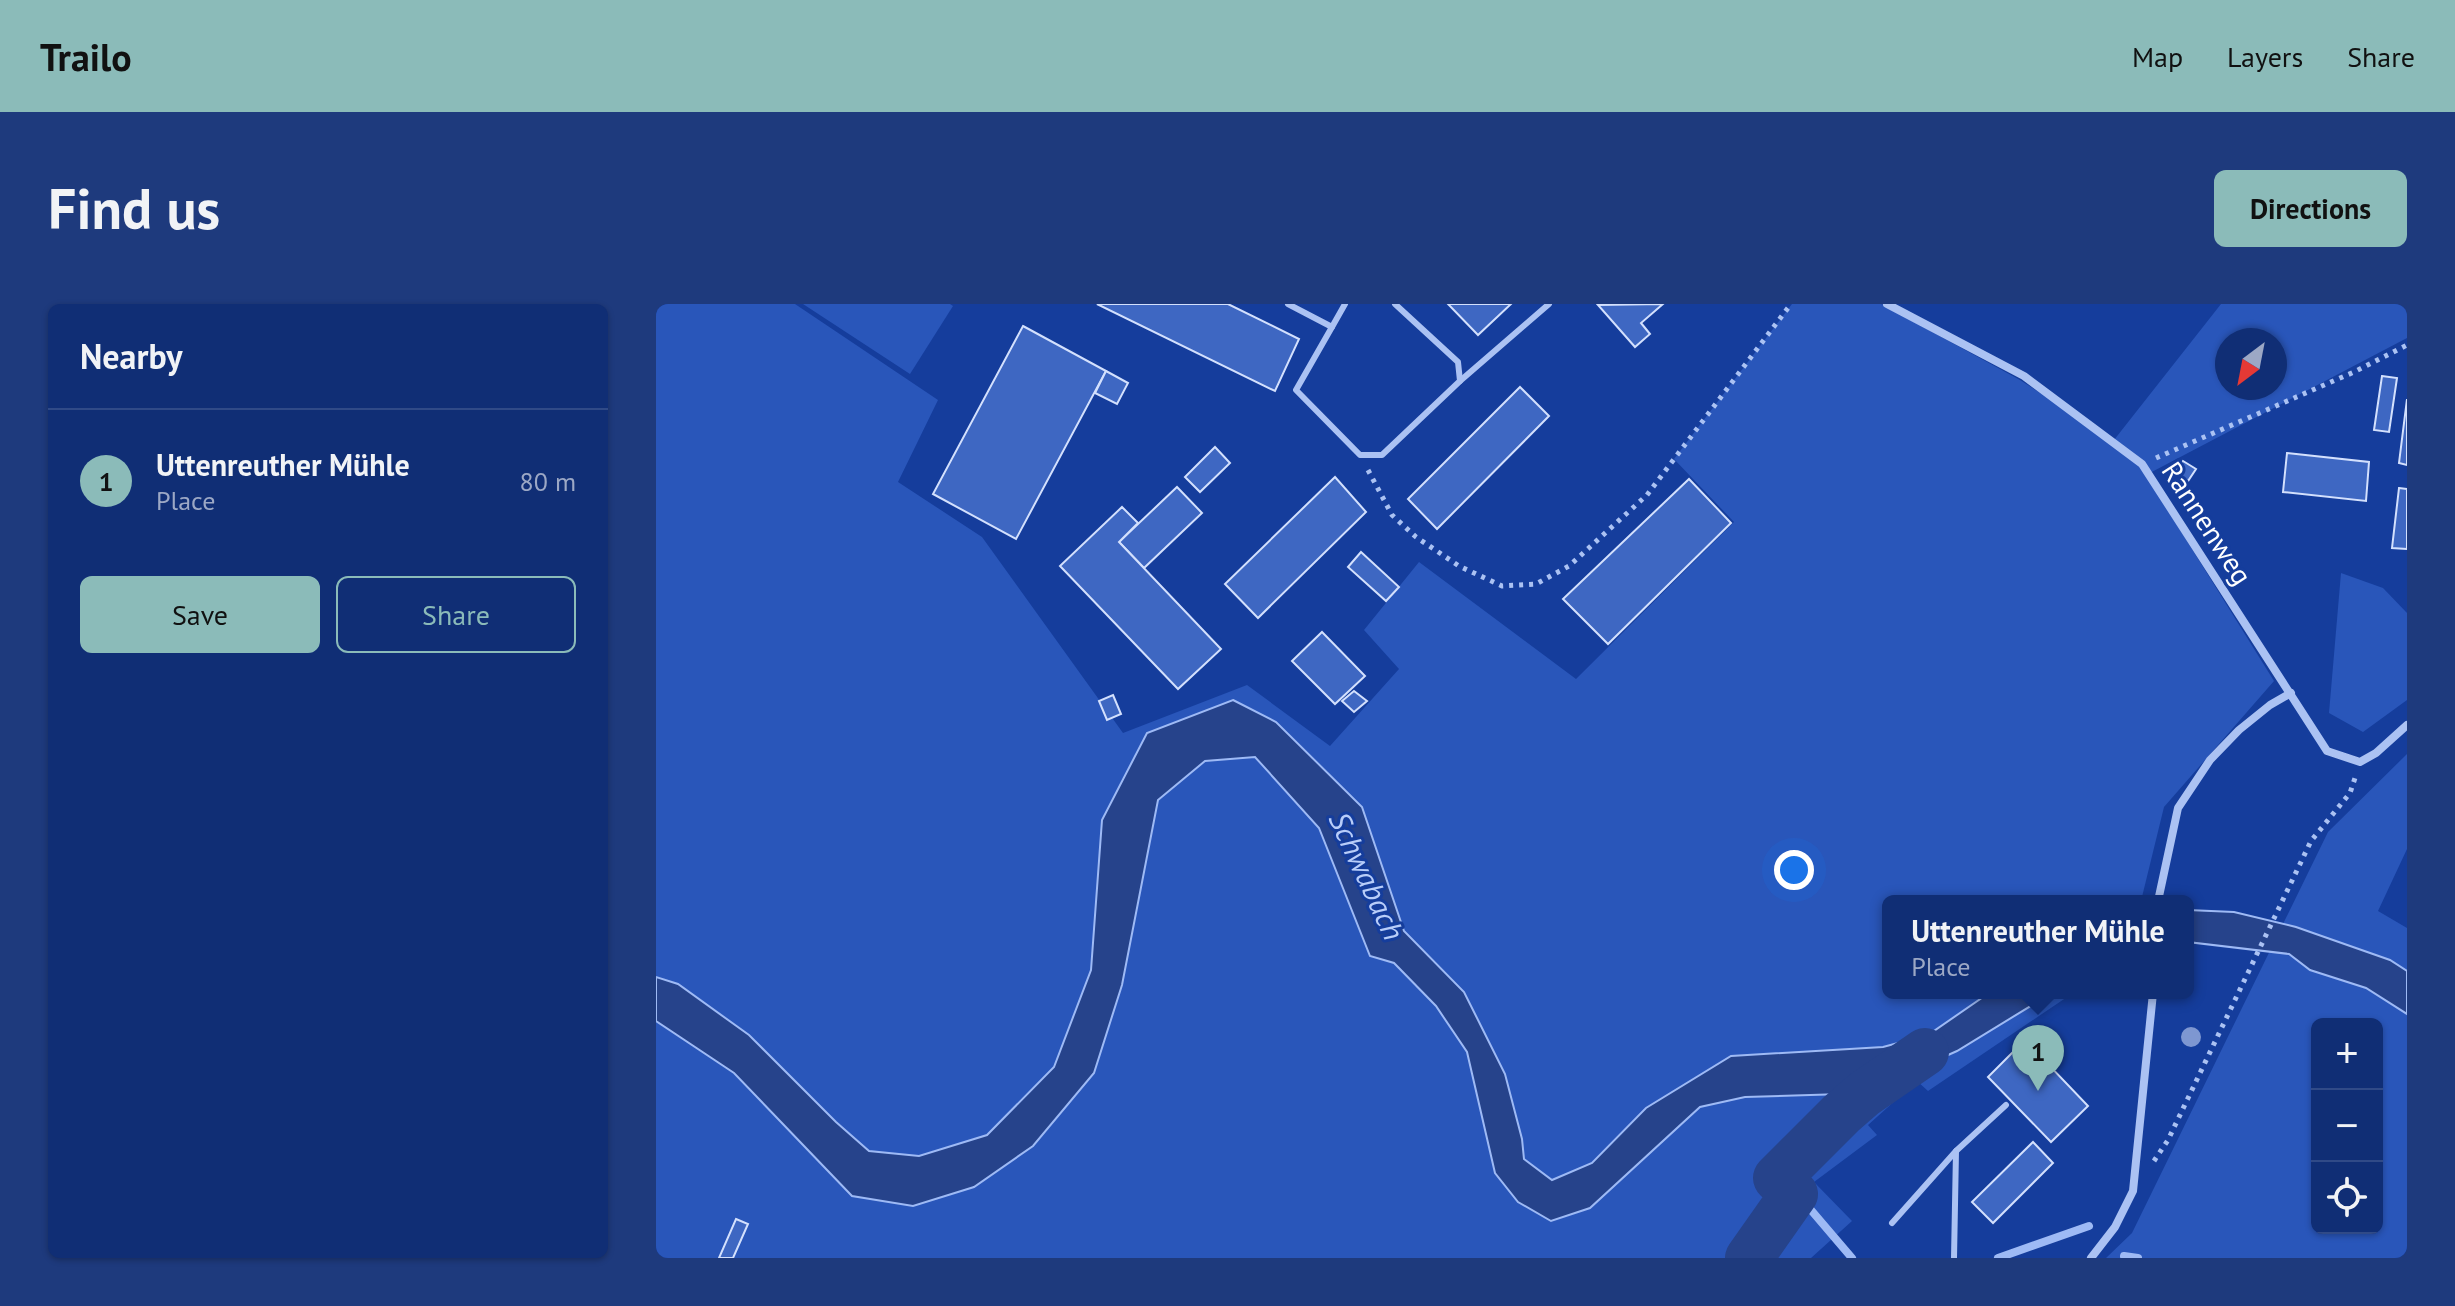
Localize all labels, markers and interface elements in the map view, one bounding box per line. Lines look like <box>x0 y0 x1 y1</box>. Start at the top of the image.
text: Trailo <box>40 32 132 81</box>
text: Map <box>2132 38 2183 75</box>
text: Layers <box>2227 38 2303 75</box>
text: Share <box>2347 38 2415 75</box>
button: Directions <box>2214 170 2407 247</box>
text: Find us <box>48 172 220 244</box>
north arrow <box>2215 328 2287 400</box>
text: Nearby <box>80 334 182 378</box>
text: Uttenreuther Mühle <box>156 445 410 484</box>
street label: Rannenweg <box>2154 454 2261 591</box>
text: 1 <box>99 465 113 498</box>
text: 80 m <box>520 465 576 498</box>
text: Place <box>156 484 215 517</box>
button: Save <box>80 576 320 653</box>
button: Share <box>336 576 576 653</box>
water label: Schwabach <box>1321 805 1414 946</box>
your location <box>1774 850 1814 890</box>
popup <box>1882 895 2194 999</box>
text: Uttenreuther Mühle <box>1911 911 2165 950</box>
text: Place <box>1911 950 1971 983</box>
map controls <box>2311 1018 2383 1234</box>
button: + <box>2311 1018 2383 1090</box>
pin: 1 <box>2012 1025 2064 1091</box>
button: − <box>2311 1090 2383 1162</box>
button: locate <box>2311 1162 2383 1234</box>

